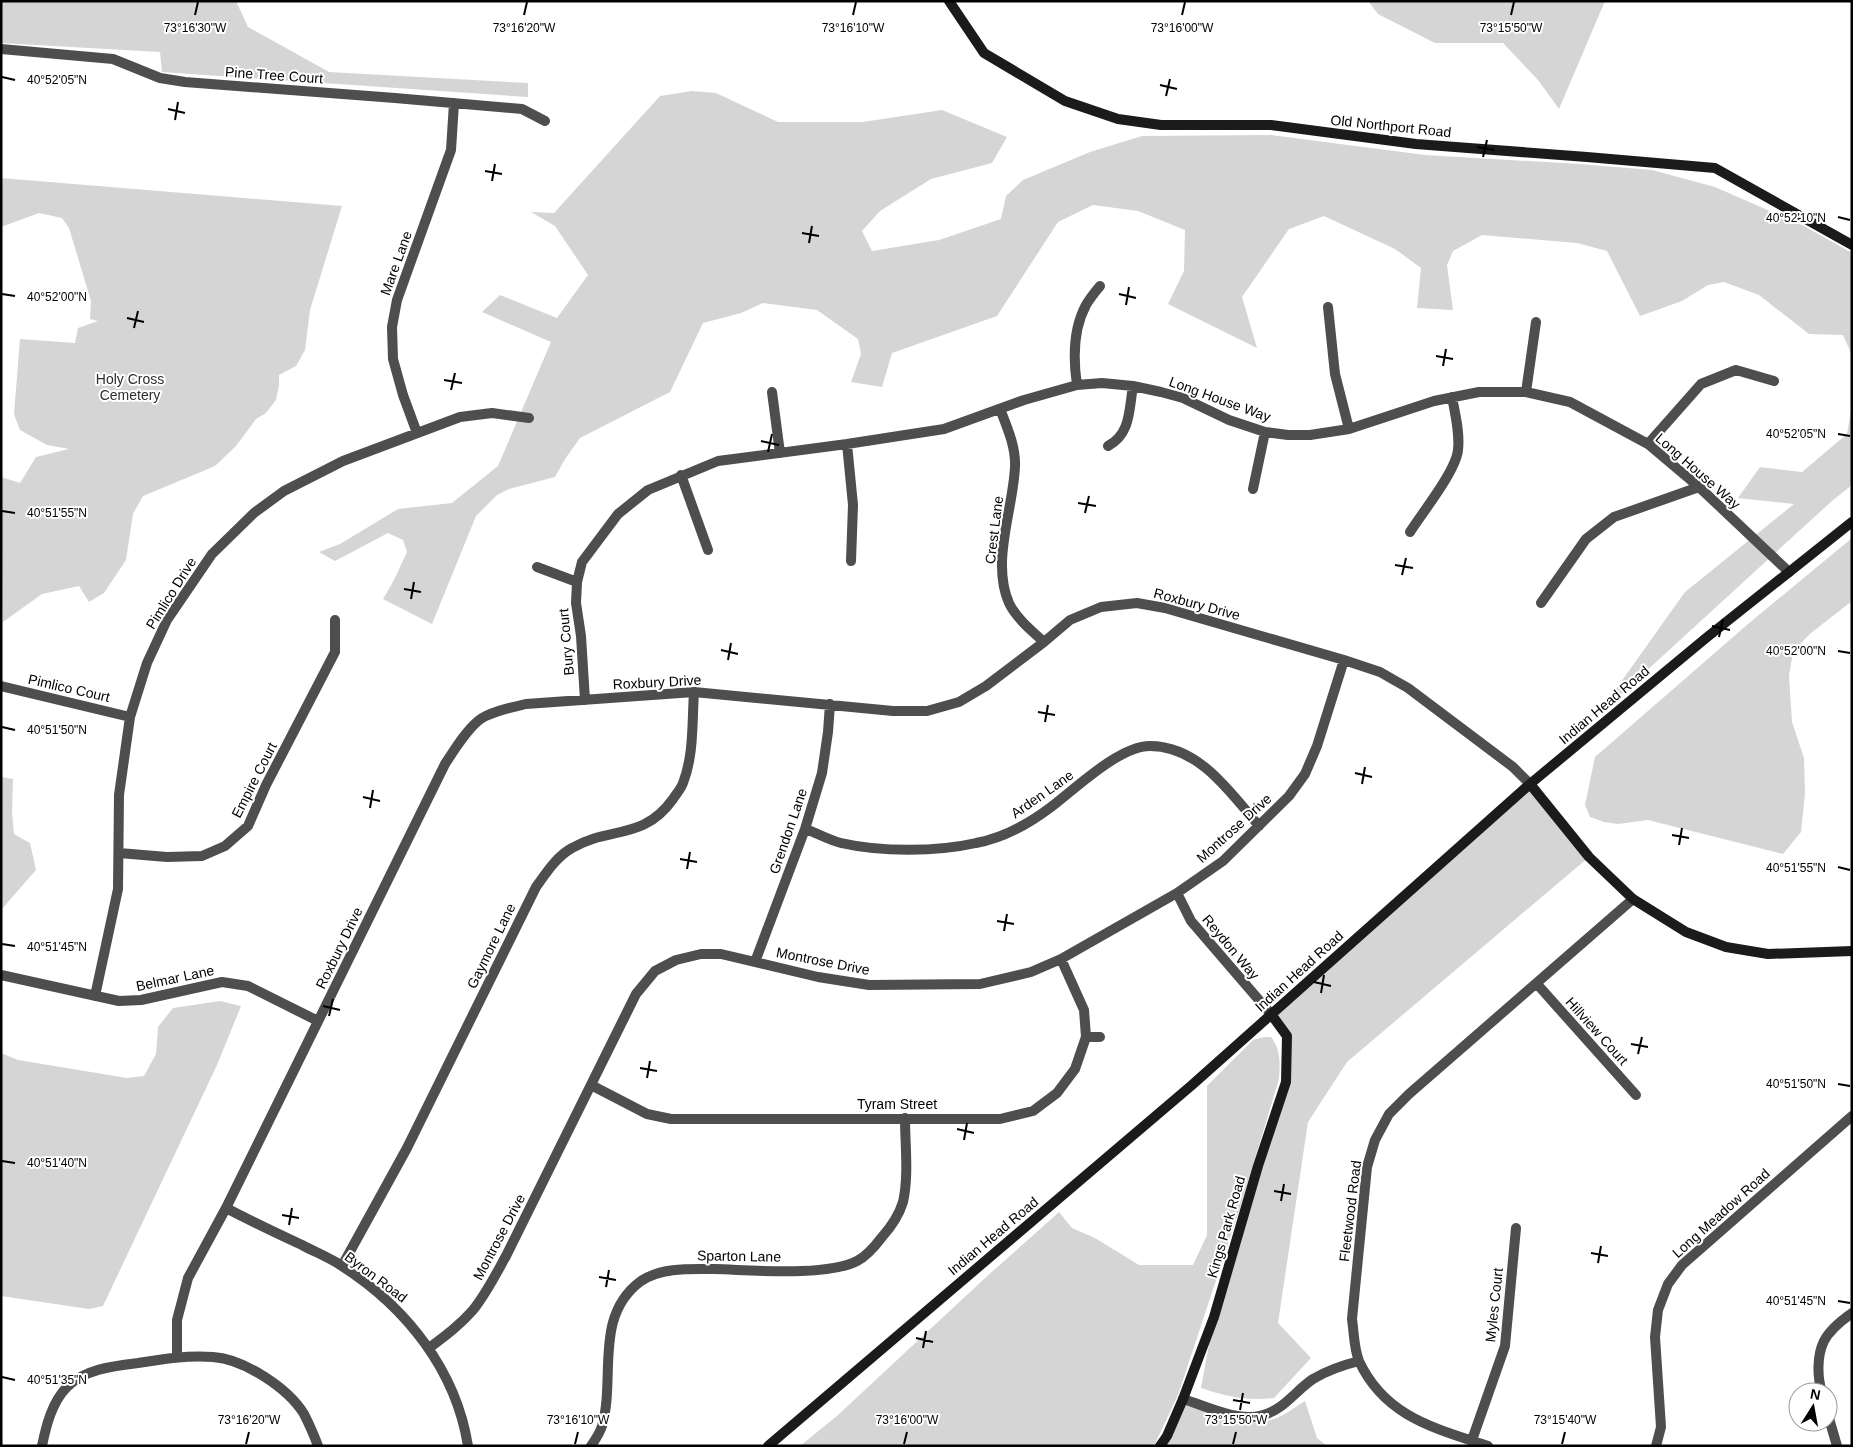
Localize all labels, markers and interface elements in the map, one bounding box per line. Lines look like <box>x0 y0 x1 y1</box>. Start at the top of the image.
text: 73°16'30"W <box>164 21 227 35</box>
text: 73°16'20"W <box>493 21 556 35</box>
text: 73°16'10"W <box>822 21 885 35</box>
text: 73°16'00"W <box>1151 21 1214 35</box>
text: 73°15'50"W <box>1480 21 1543 35</box>
street label: Pine Tree Court <box>225 64 324 86</box>
text: 40°52'05"N <box>27 73 87 87</box>
street label: Old Northport Road <box>1330 112 1452 140</box>
text: 40°52'10"N <box>1766 211 1826 225</box>
street label: Mare Lane <box>377 229 415 297</box>
text: 40°52'00"N <box>27 290 87 304</box>
park label: Holy Cross Cemetery <box>96 371 164 403</box>
street label: Long House Way <box>1167 373 1273 425</box>
text: 40°52'05"N <box>1766 427 1826 441</box>
street label: Long House Way <box>1652 430 1744 512</box>
street label: Crest Lane <box>982 495 1006 565</box>
text: 40°51'55"N <box>27 506 87 520</box>
street label: Pimlico Drive <box>143 554 200 632</box>
street label: Roxbury Drive <box>1152 585 1242 623</box>
street label: Bury Court <box>555 608 577 676</box>
text: 40°52'00"N <box>1766 644 1826 658</box>
street label: Indian Head Road <box>1556 663 1652 747</box>
street label: Pimlico Court <box>27 671 111 705</box>
street label: Roxbury Drive <box>612 672 702 692</box>
text: 40°51'50"N <box>27 723 87 737</box>
street label: Empire Court <box>228 740 280 820</box>
street label: Arden Lane <box>1008 767 1076 821</box>
street label: Grendon Lane <box>766 786 810 876</box>
street label: Montrose Drive <box>1193 790 1275 866</box>
text: 40°51'55"N <box>1766 861 1826 875</box>
street label: Gaymore Lane <box>464 901 519 991</box>
street label: Roxbury Drive <box>312 904 366 991</box>
street label: Reydon Way <box>1199 911 1263 983</box>
street label: Indian Head Road <box>1252 927 1346 1015</box>
text: 40°51'45"N <box>27 940 87 954</box>
street label: Montrose Drive <box>775 944 871 978</box>
street label: Belmar Lane <box>135 962 216 994</box>
street label: Hillview Court <box>1562 994 1632 1068</box>
text: 40°51'50"N <box>1766 1077 1826 1091</box>
street label: Tyram Street <box>857 1096 937 1112</box>
text: 40°51'40"N <box>27 1156 87 1170</box>
street label: Fleetwood Road <box>1336 1159 1364 1263</box>
street label: Long Meadow Road <box>1669 1165 1773 1261</box>
street label: Kings Park Road <box>1204 1174 1248 1280</box>
street label: Montrose Drive <box>470 1191 528 1283</box>
street label: Indian Head Road <box>945 1194 1041 1278</box>
street label: Sparton Lane <box>697 1247 781 1265</box>
street label: Byron Road <box>342 1248 410 1306</box>
street label: Myles Court <box>1482 1267 1506 1343</box>
text: 40°51'45"N <box>1766 1294 1826 1308</box>
text: 40°51'35"N <box>27 1373 87 1387</box>
north arrow <box>1788 1382 1838 1432</box>
text: N <box>1809 1385 1822 1403</box>
text: 73°16'20"W <box>218 1413 281 1427</box>
text: 73°16'10"W <box>547 1413 610 1427</box>
text: 73°16'00"W <box>876 1413 939 1427</box>
text: 73°15'50"W <box>1205 1413 1268 1427</box>
text: 73°15'40"W <box>1534 1413 1597 1427</box>

